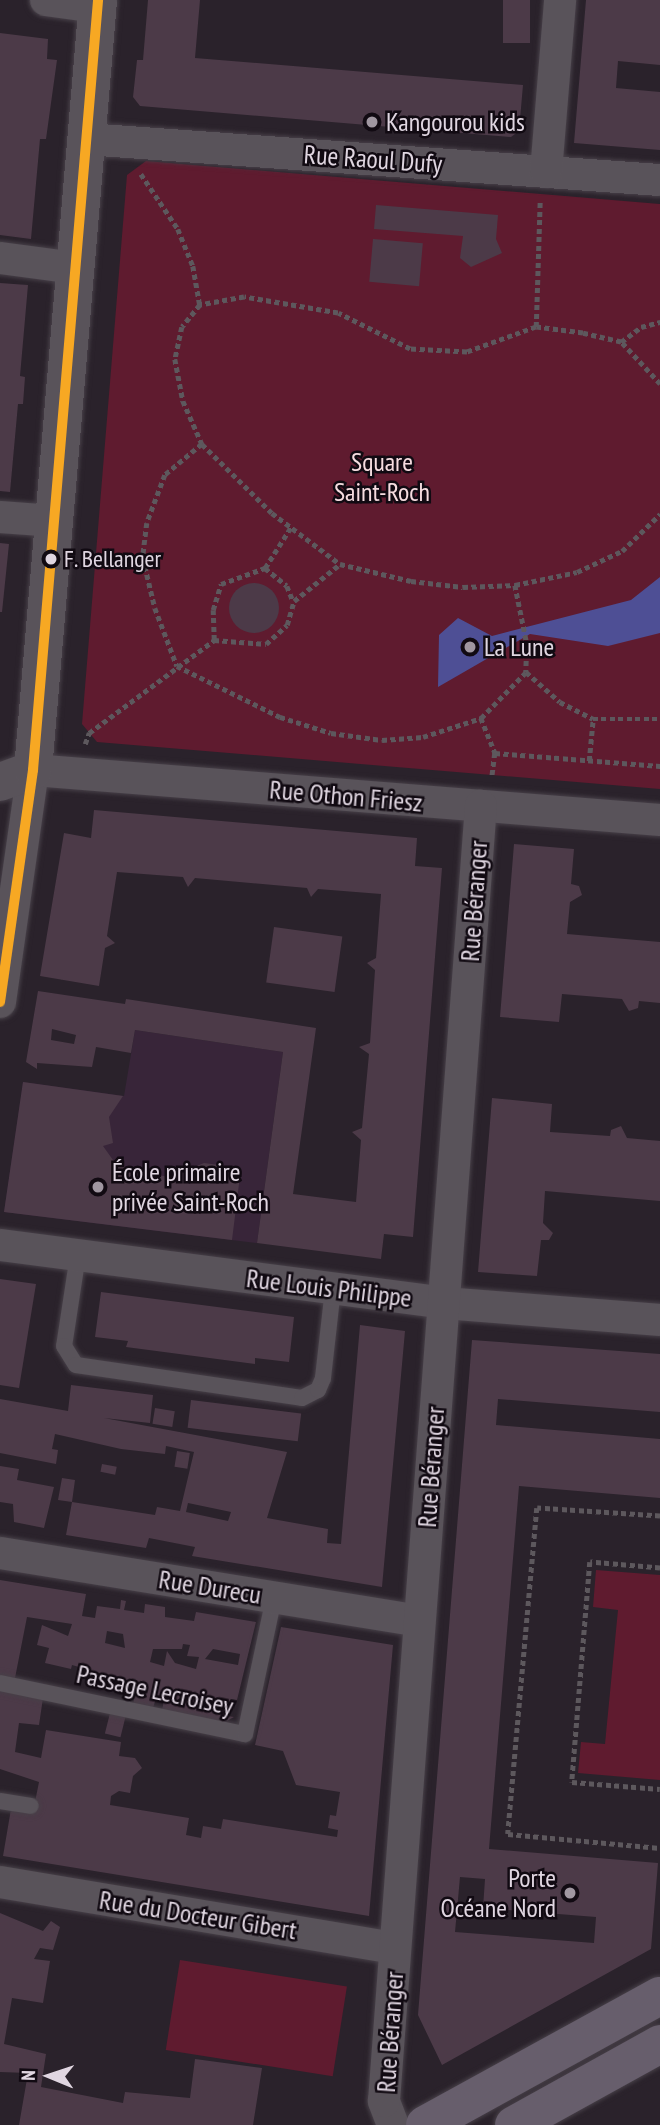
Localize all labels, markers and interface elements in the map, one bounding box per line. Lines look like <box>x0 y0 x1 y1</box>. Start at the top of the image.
place label: Kangourou kids <box>386 106 525 138</box>
marker: Kangourou kids <box>364 114 380 130</box>
street label: Rue Raoul Dufy <box>303 139 443 179</box>
park label: Square Saint-Roch <box>334 446 430 508</box>
place label: F. Bellanger <box>64 545 163 573</box>
marker: F. Bellanger <box>44 552 58 566</box>
place label: La Lune <box>484 631 554 663</box>
marker: La Lune <box>462 639 478 655</box>
street label: Rue Othon Friesz <box>268 774 424 818</box>
street label: Rue Béranger <box>454 840 494 962</box>
place label: École primaire privée Saint-Roch <box>112 1156 269 1218</box>
marker: École primaire privée Saint-Roch <box>90 1179 106 1195</box>
street label: Rue Louis Philippe <box>245 1262 413 1314</box>
street label: Rue Béranger <box>411 1406 451 1528</box>
street label: Rue Durecu <box>157 1564 263 1610</box>
street label: Passage Lecroisey <box>74 1658 236 1722</box>
place label: Porte Océane Nord <box>441 1862 556 1924</box>
street label: Rue du Docteur Gibert <box>97 1884 299 1946</box>
marker: Porte Océane Nord <box>562 1885 578 1901</box>
street label: Rue Béranger <box>370 1971 410 2093</box>
north arrow <box>14 2041 84 2111</box>
text: N <box>16 2070 40 2081</box>

